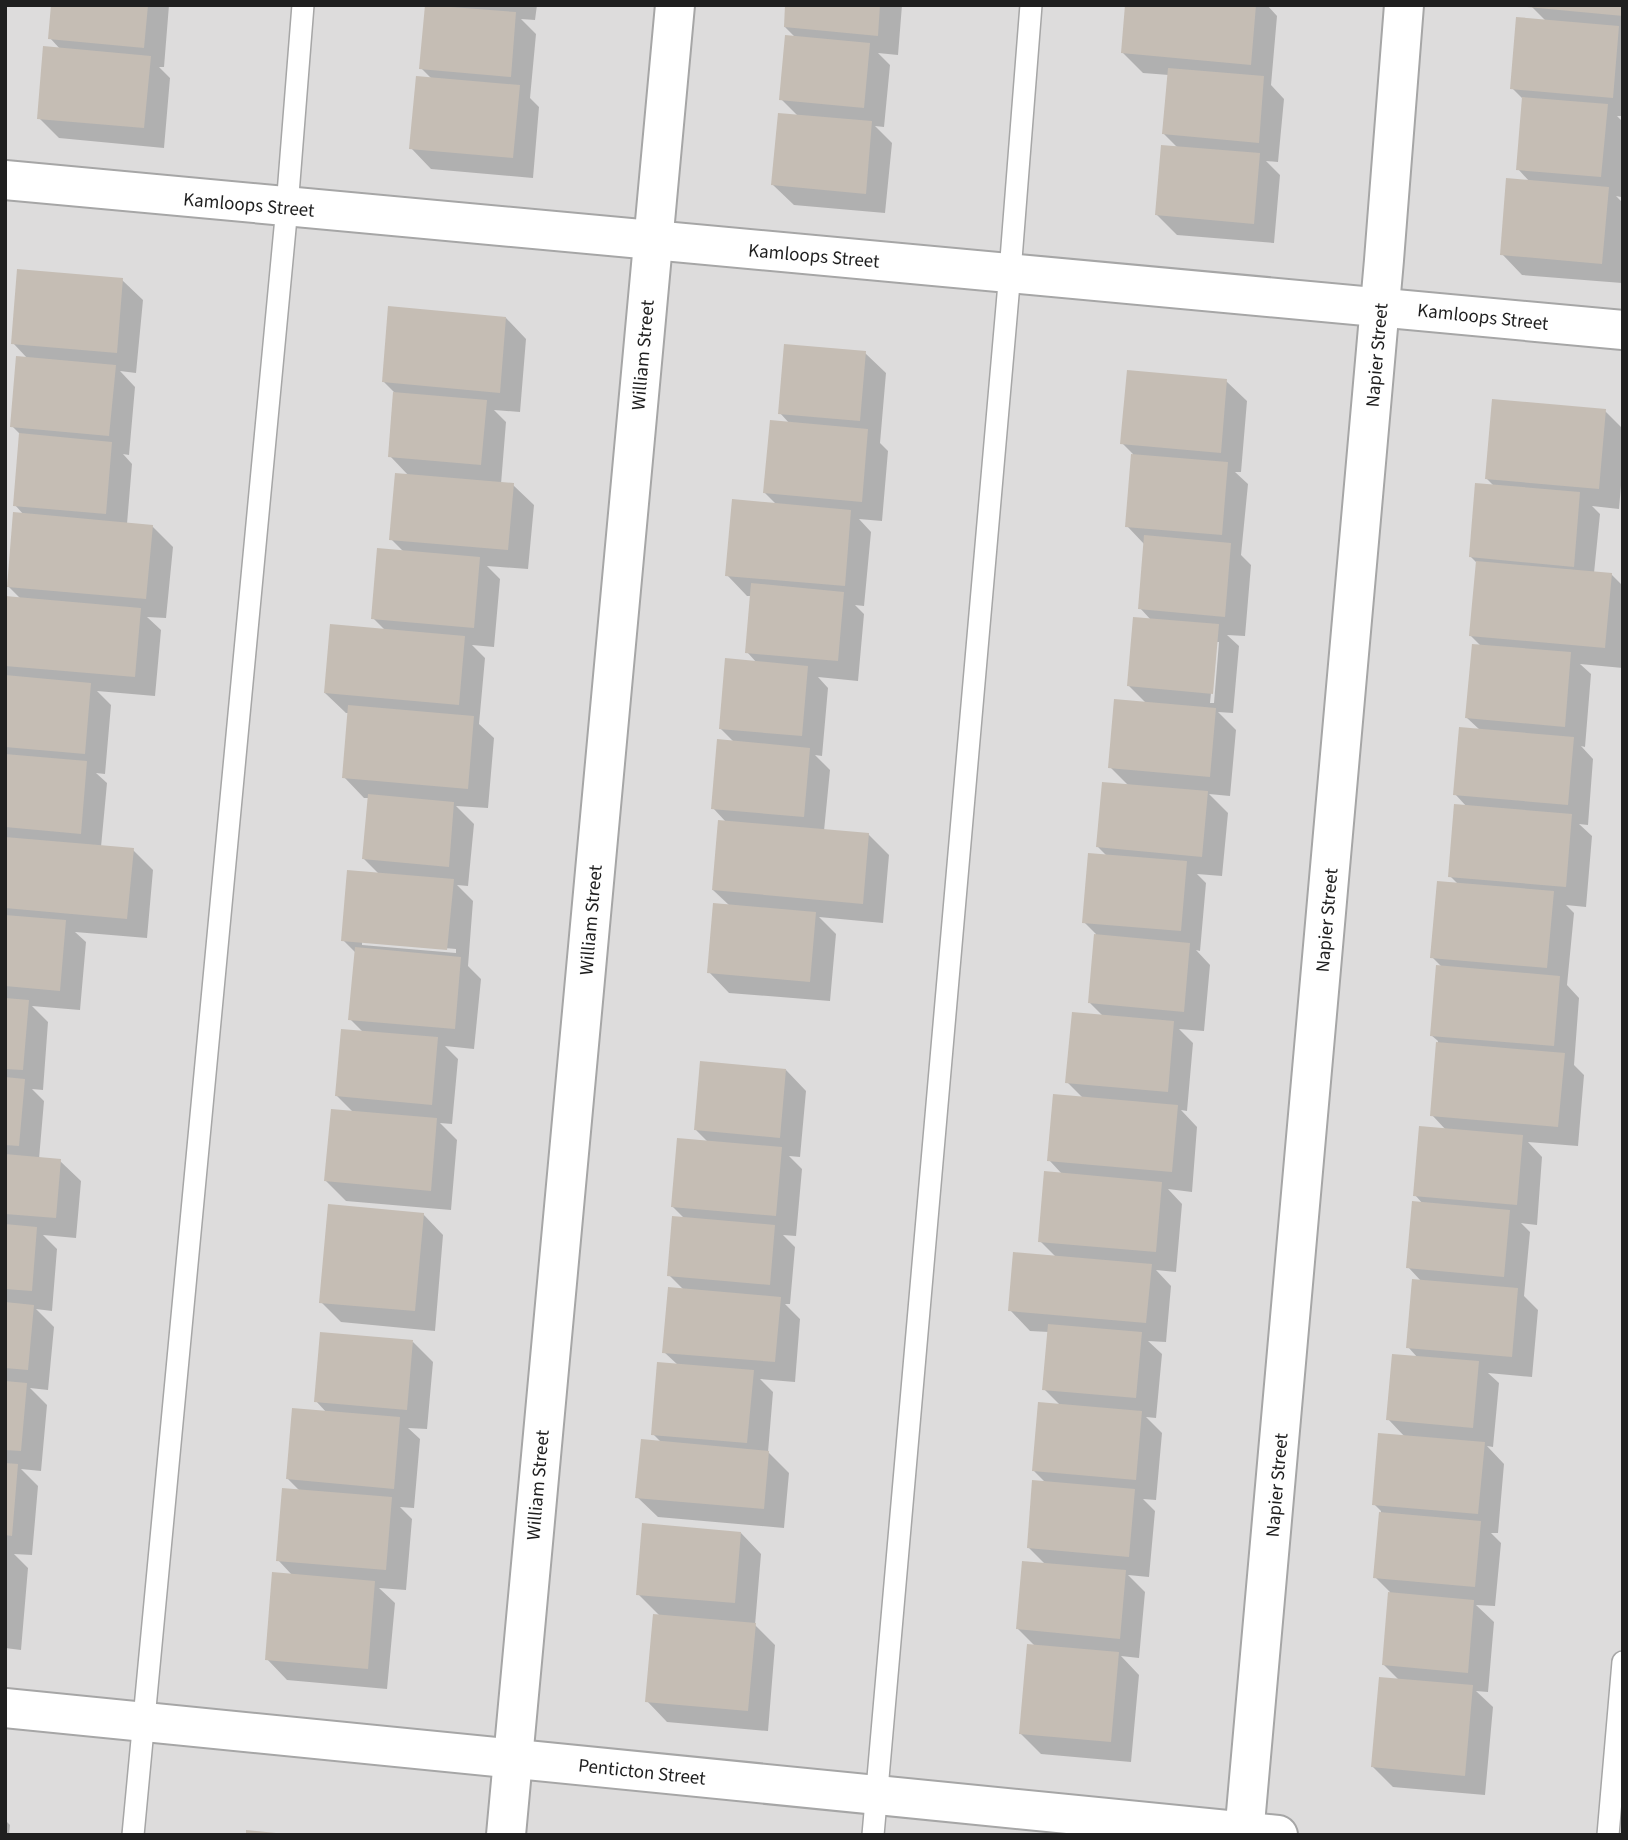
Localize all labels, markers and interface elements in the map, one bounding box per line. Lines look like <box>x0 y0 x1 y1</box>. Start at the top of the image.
street label: Kamloops Street <box>182 186 316 225</box>
street label: Kamloops Street <box>747 237 881 276</box>
street label: Kamloops Street <box>1416 297 1550 338</box>
street label: William Street <box>625 298 662 411</box>
street label: Napier Street <box>1359 301 1396 408</box>
street label: William Street <box>573 863 610 976</box>
street label: Napier Street <box>1309 866 1346 973</box>
street label: William Street <box>520 1428 557 1541</box>
street label: Napier Street <box>1259 1431 1296 1538</box>
street label: Penticton Street <box>577 1752 707 1793</box>

